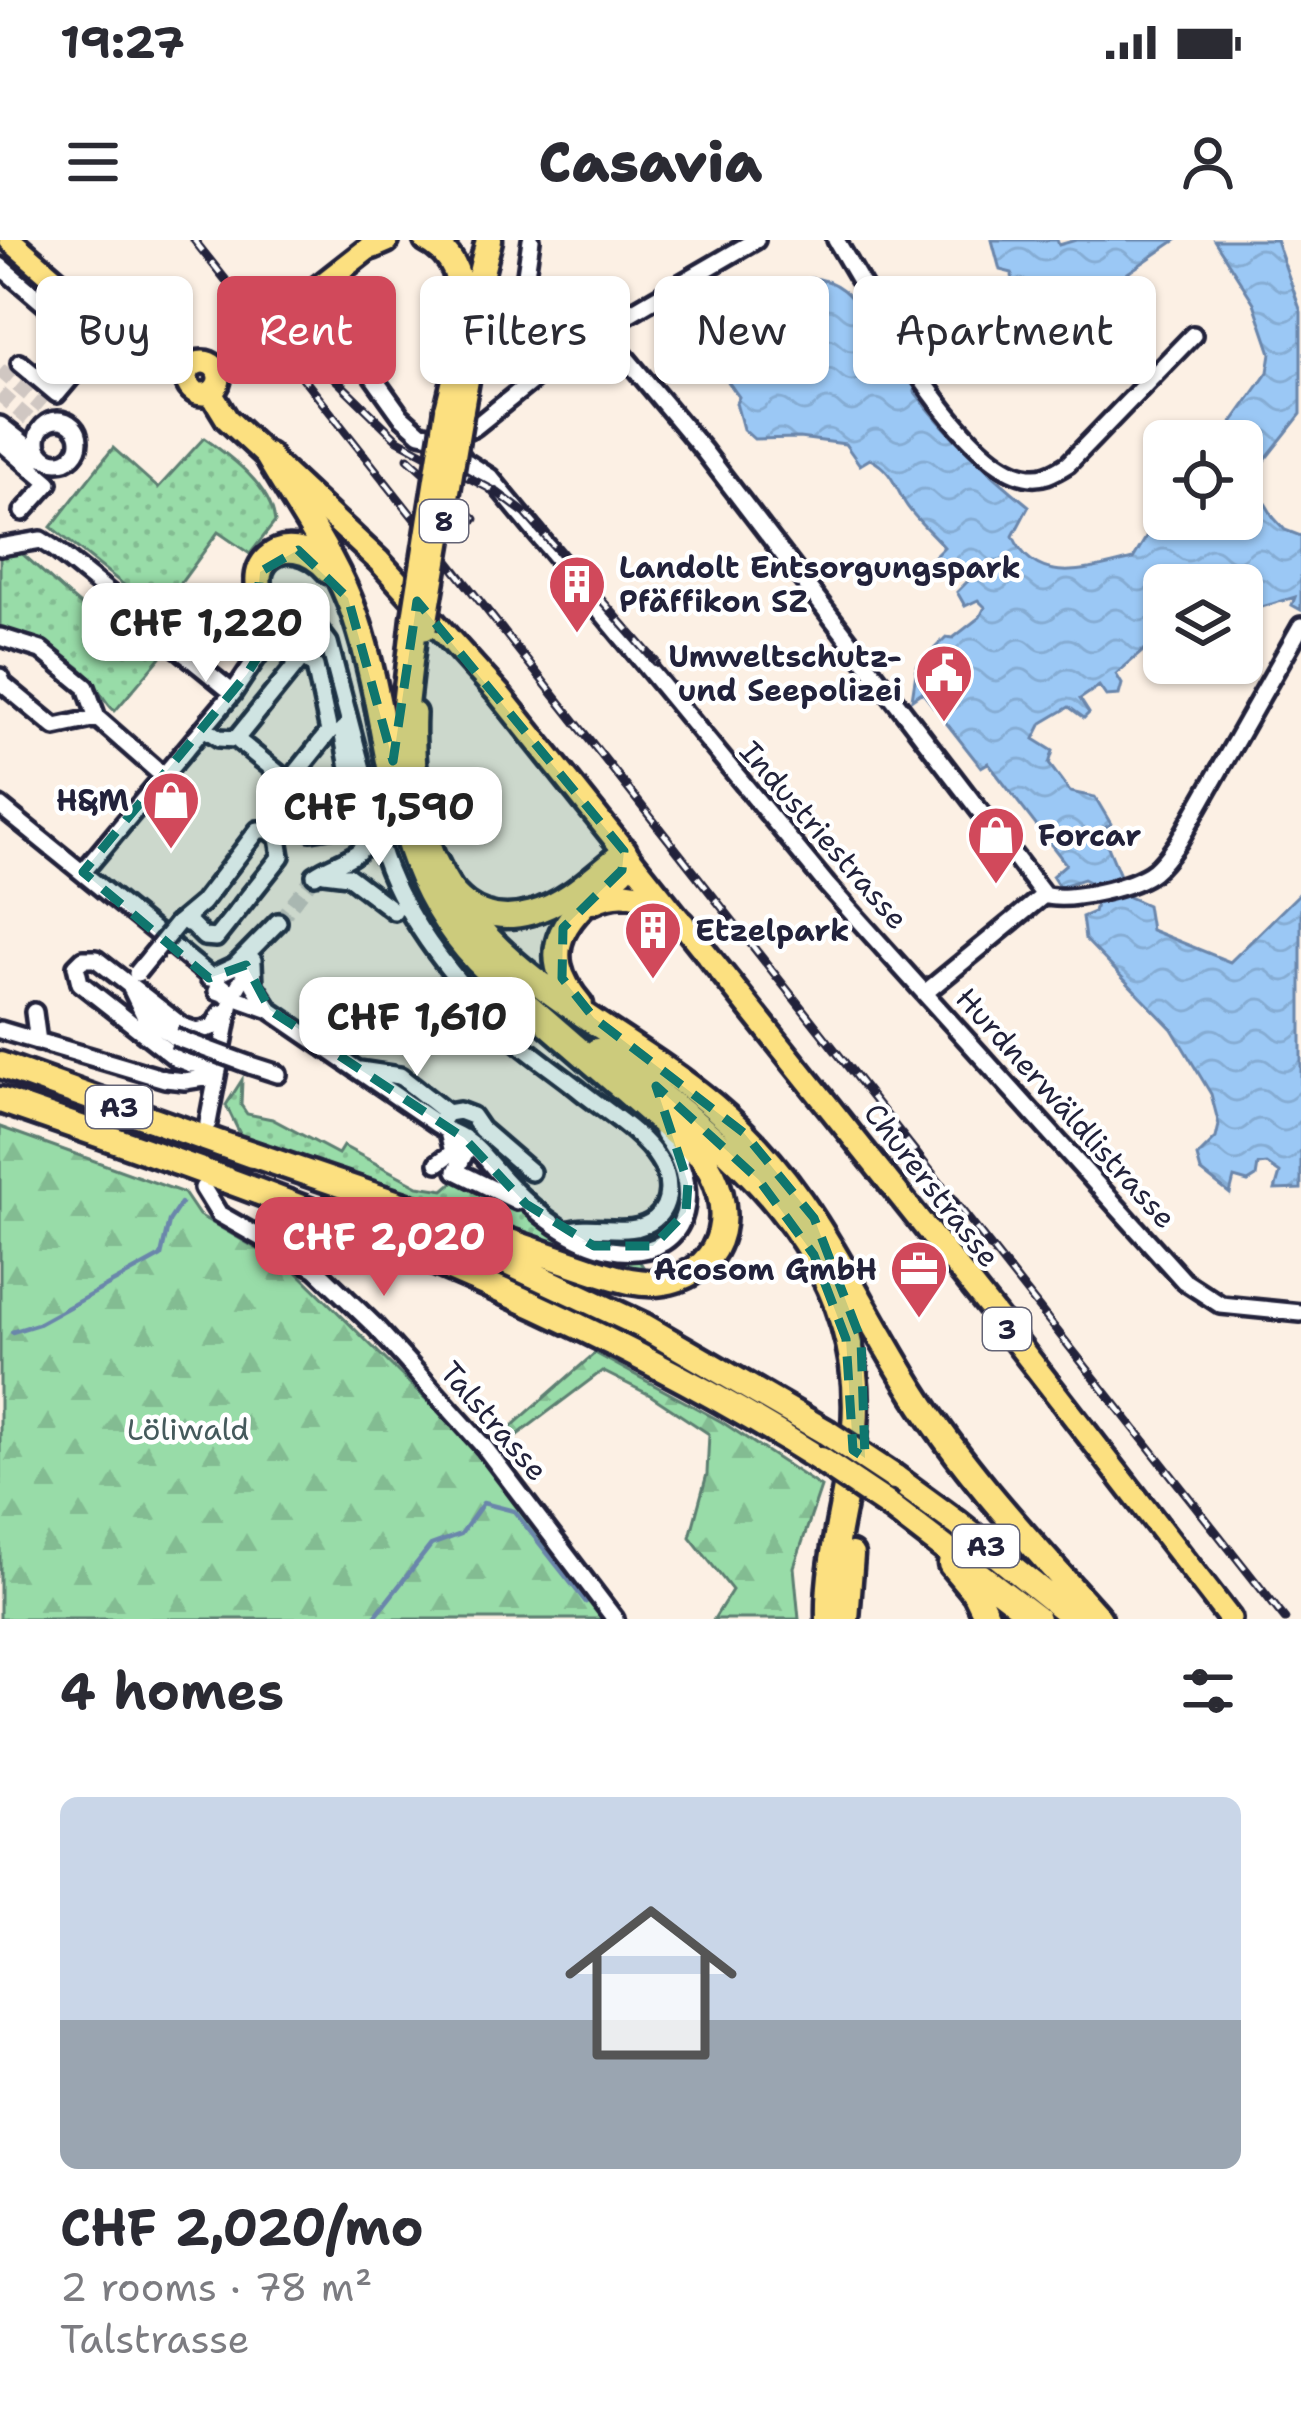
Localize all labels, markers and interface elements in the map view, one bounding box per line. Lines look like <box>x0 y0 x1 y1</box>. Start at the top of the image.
text: 19:27 <box>60 12 185 72</box>
text: Casavia <box>538 126 763 198</box>
icon: menu <box>60 129 126 195</box>
icon: person <box>1175 129 1241 195</box>
chip: Buy <box>36 276 193 384</box>
chip: Rent <box>217 276 396 384</box>
chip: Filters <box>420 276 630 384</box>
chip: New <box>654 276 829 384</box>
chip: Apartment <box>853 276 1156 384</box>
map controls <box>1143 420 1263 684</box>
button: locate <box>1143 420 1263 540</box>
road number: 8 <box>420 500 468 542</box>
place label: Landolt Entsorgungspark Pfäffikon SZ <box>619 547 1021 622</box>
building icon: Landolt Entsorgungspark Pfäffikon SZ <box>546 553 608 635</box>
button: layers <box>1143 564 1263 684</box>
pin: CHF 1,220 <box>69 583 343 685</box>
text: CHF 1,220 <box>109 596 303 648</box>
place label: Umweltschutz- und Seepolizei <box>668 636 902 711</box>
public building icon: Umweltschutz- und Seepolizei <box>913 642 975 724</box>
street label: Industriestrasse <box>731 732 917 938</box>
pin: CHF 1,590 <box>242 767 516 869</box>
shop icon: H&M <box>140 769 202 851</box>
place label: H&M <box>56 780 129 821</box>
text: CHF 1,590 <box>283 780 475 832</box>
shop icon: Forcar <box>965 804 1027 886</box>
place label: Forcar <box>1038 815 1141 856</box>
building icon: Etzelpark <box>622 899 684 981</box>
place label: Etzelpark <box>695 910 849 951</box>
pin: CHF 1,610 <box>280 977 554 1079</box>
street label: Hurdnerwäldlistrasse <box>947 979 1185 1237</box>
text: CHF 1,610 <box>326 990 508 1042</box>
road number: A3 <box>86 1086 152 1128</box>
street label: Churerstrasse <box>855 1094 1009 1276</box>
pin: CHF 2,020 <box>247 1197 521 1299</box>
text: CHF 2,020 <box>282 1210 486 1262</box>
office icon: Acosom GmbH <box>888 1238 950 1320</box>
place label: Acosom GmbH <box>654 1249 877 1290</box>
road number: 3 <box>983 1308 1031 1350</box>
street label: Talstrasse <box>431 1352 557 1490</box>
park label: Löliwald <box>127 1409 249 1450</box>
road number: A3 <box>953 1525 1019 1567</box>
text: 4 homes <box>60 1657 284 1725</box>
icon: filters <box>1175 1658 1241 1724</box>
icon: home <box>543 1875 759 2091</box>
text: CHF 2,020/mo <box>60 2193 424 2261</box>
text: 2 rooms · 78 m² <box>60 2261 372 2313</box>
text: Talstrasse <box>60 2313 250 2365</box>

